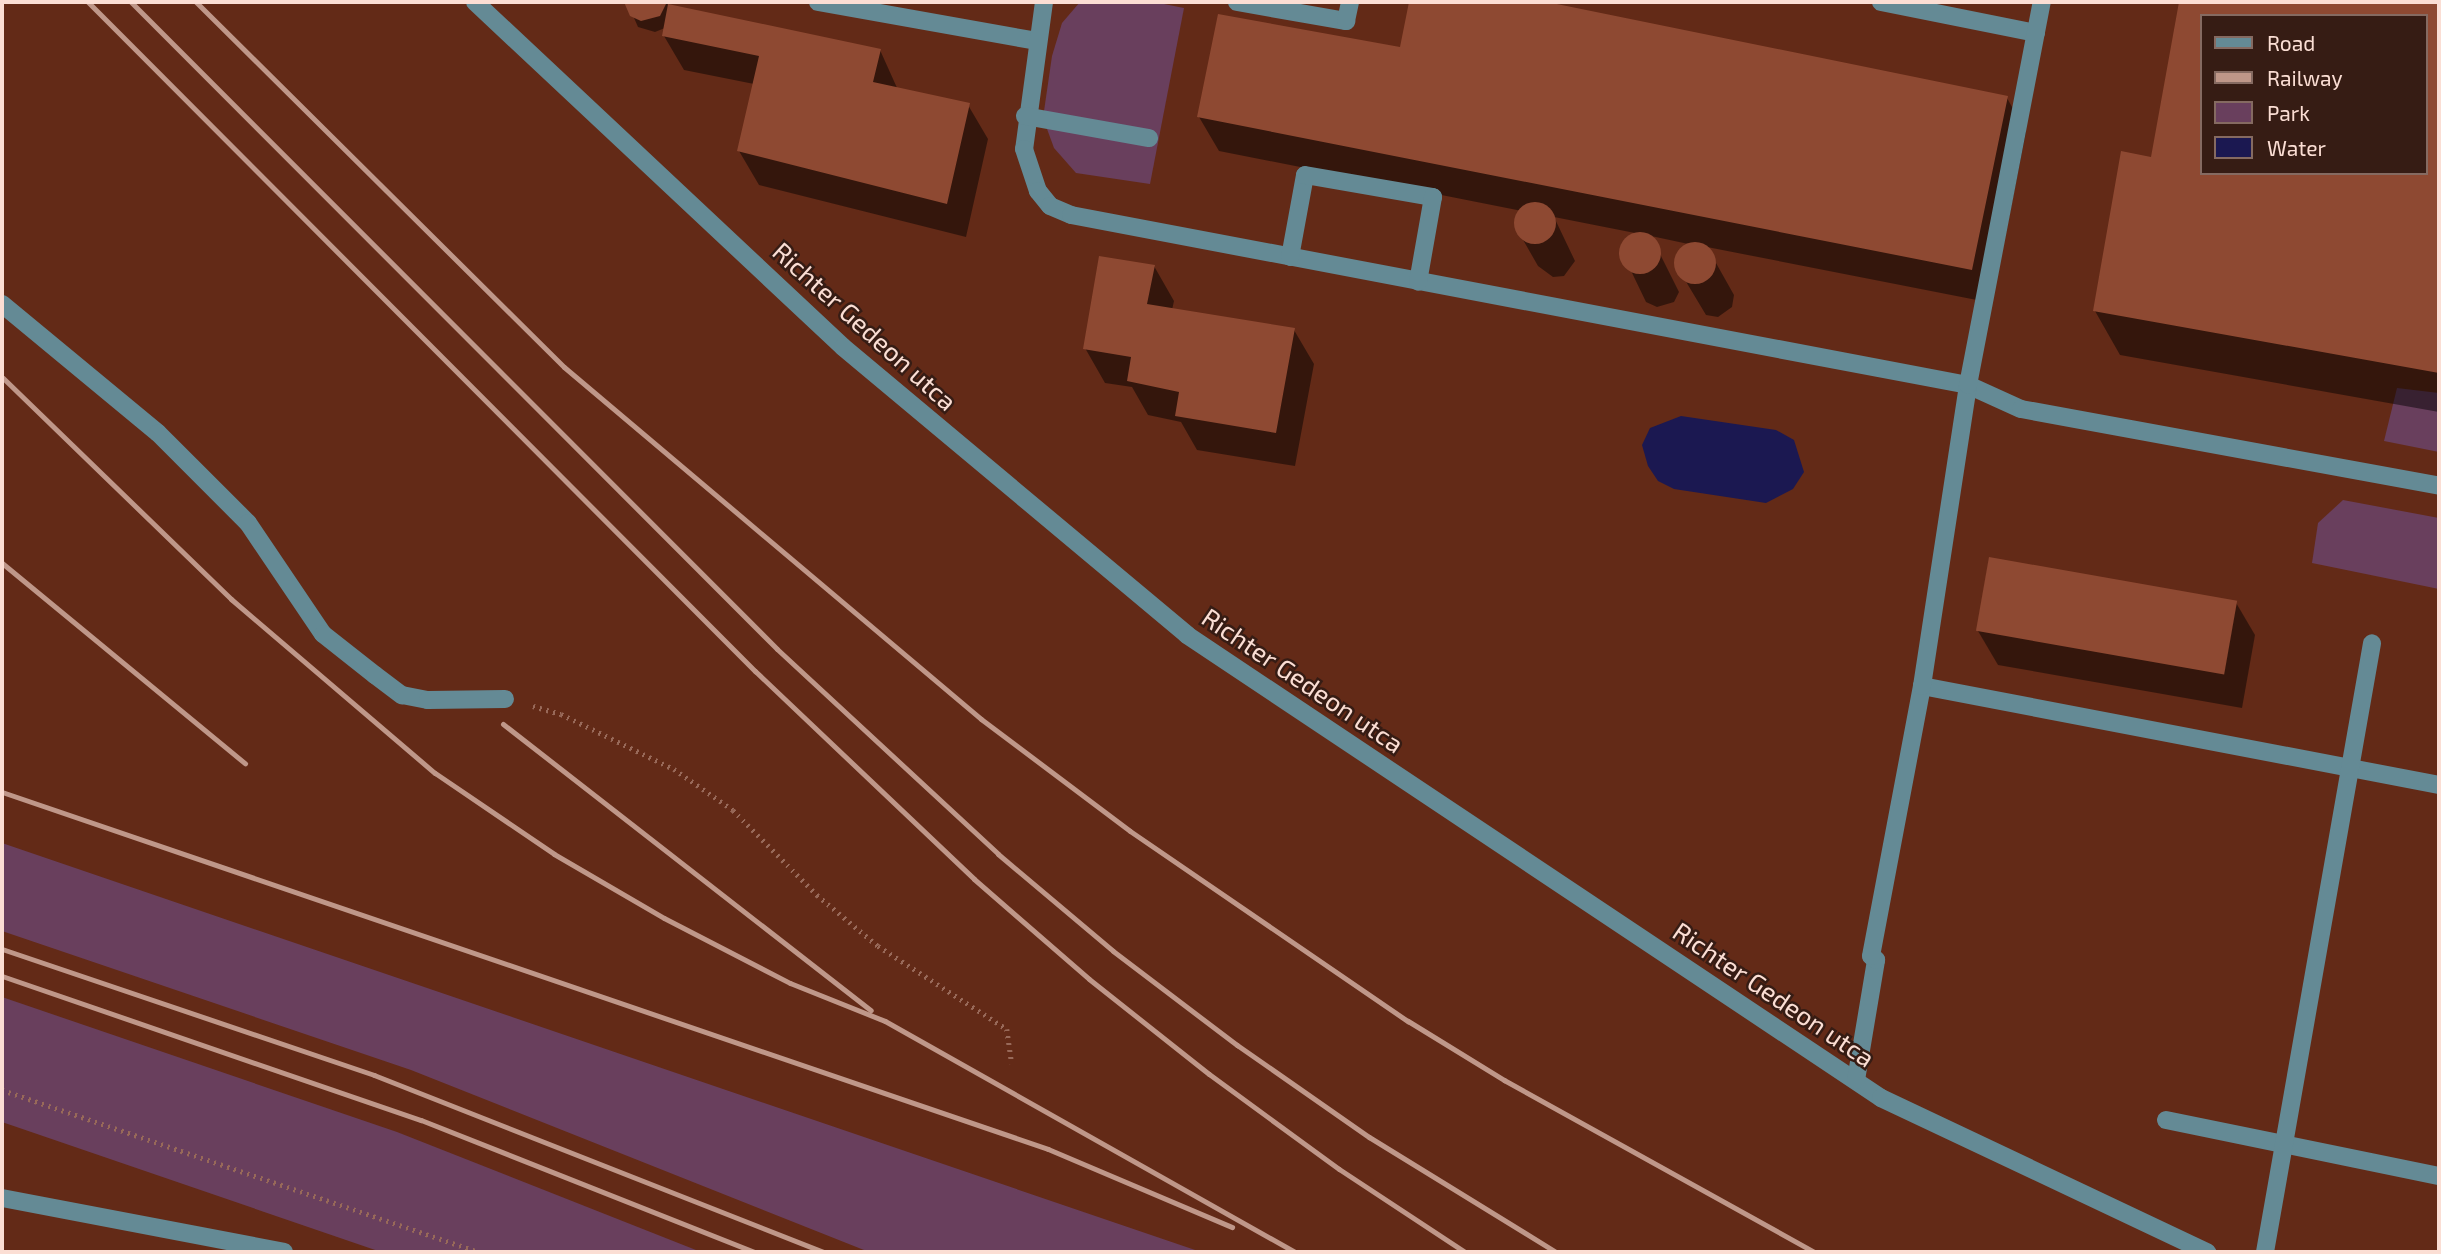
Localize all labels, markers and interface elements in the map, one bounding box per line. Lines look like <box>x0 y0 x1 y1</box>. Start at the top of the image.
legend <box>2200 14 2427 175</box>
text: Road <box>2267 30 2315 55</box>
text: Railway <box>2267 65 2343 90</box>
text: Park <box>2267 100 2310 125</box>
text: Water <box>2267 135 2326 160</box>
street label: Richter Gedeon utca <box>767 235 963 417</box>
street label: Richter Gedeon utca <box>1196 601 1410 759</box>
street label: Richter Gedeon utca <box>1667 915 1881 1073</box>

